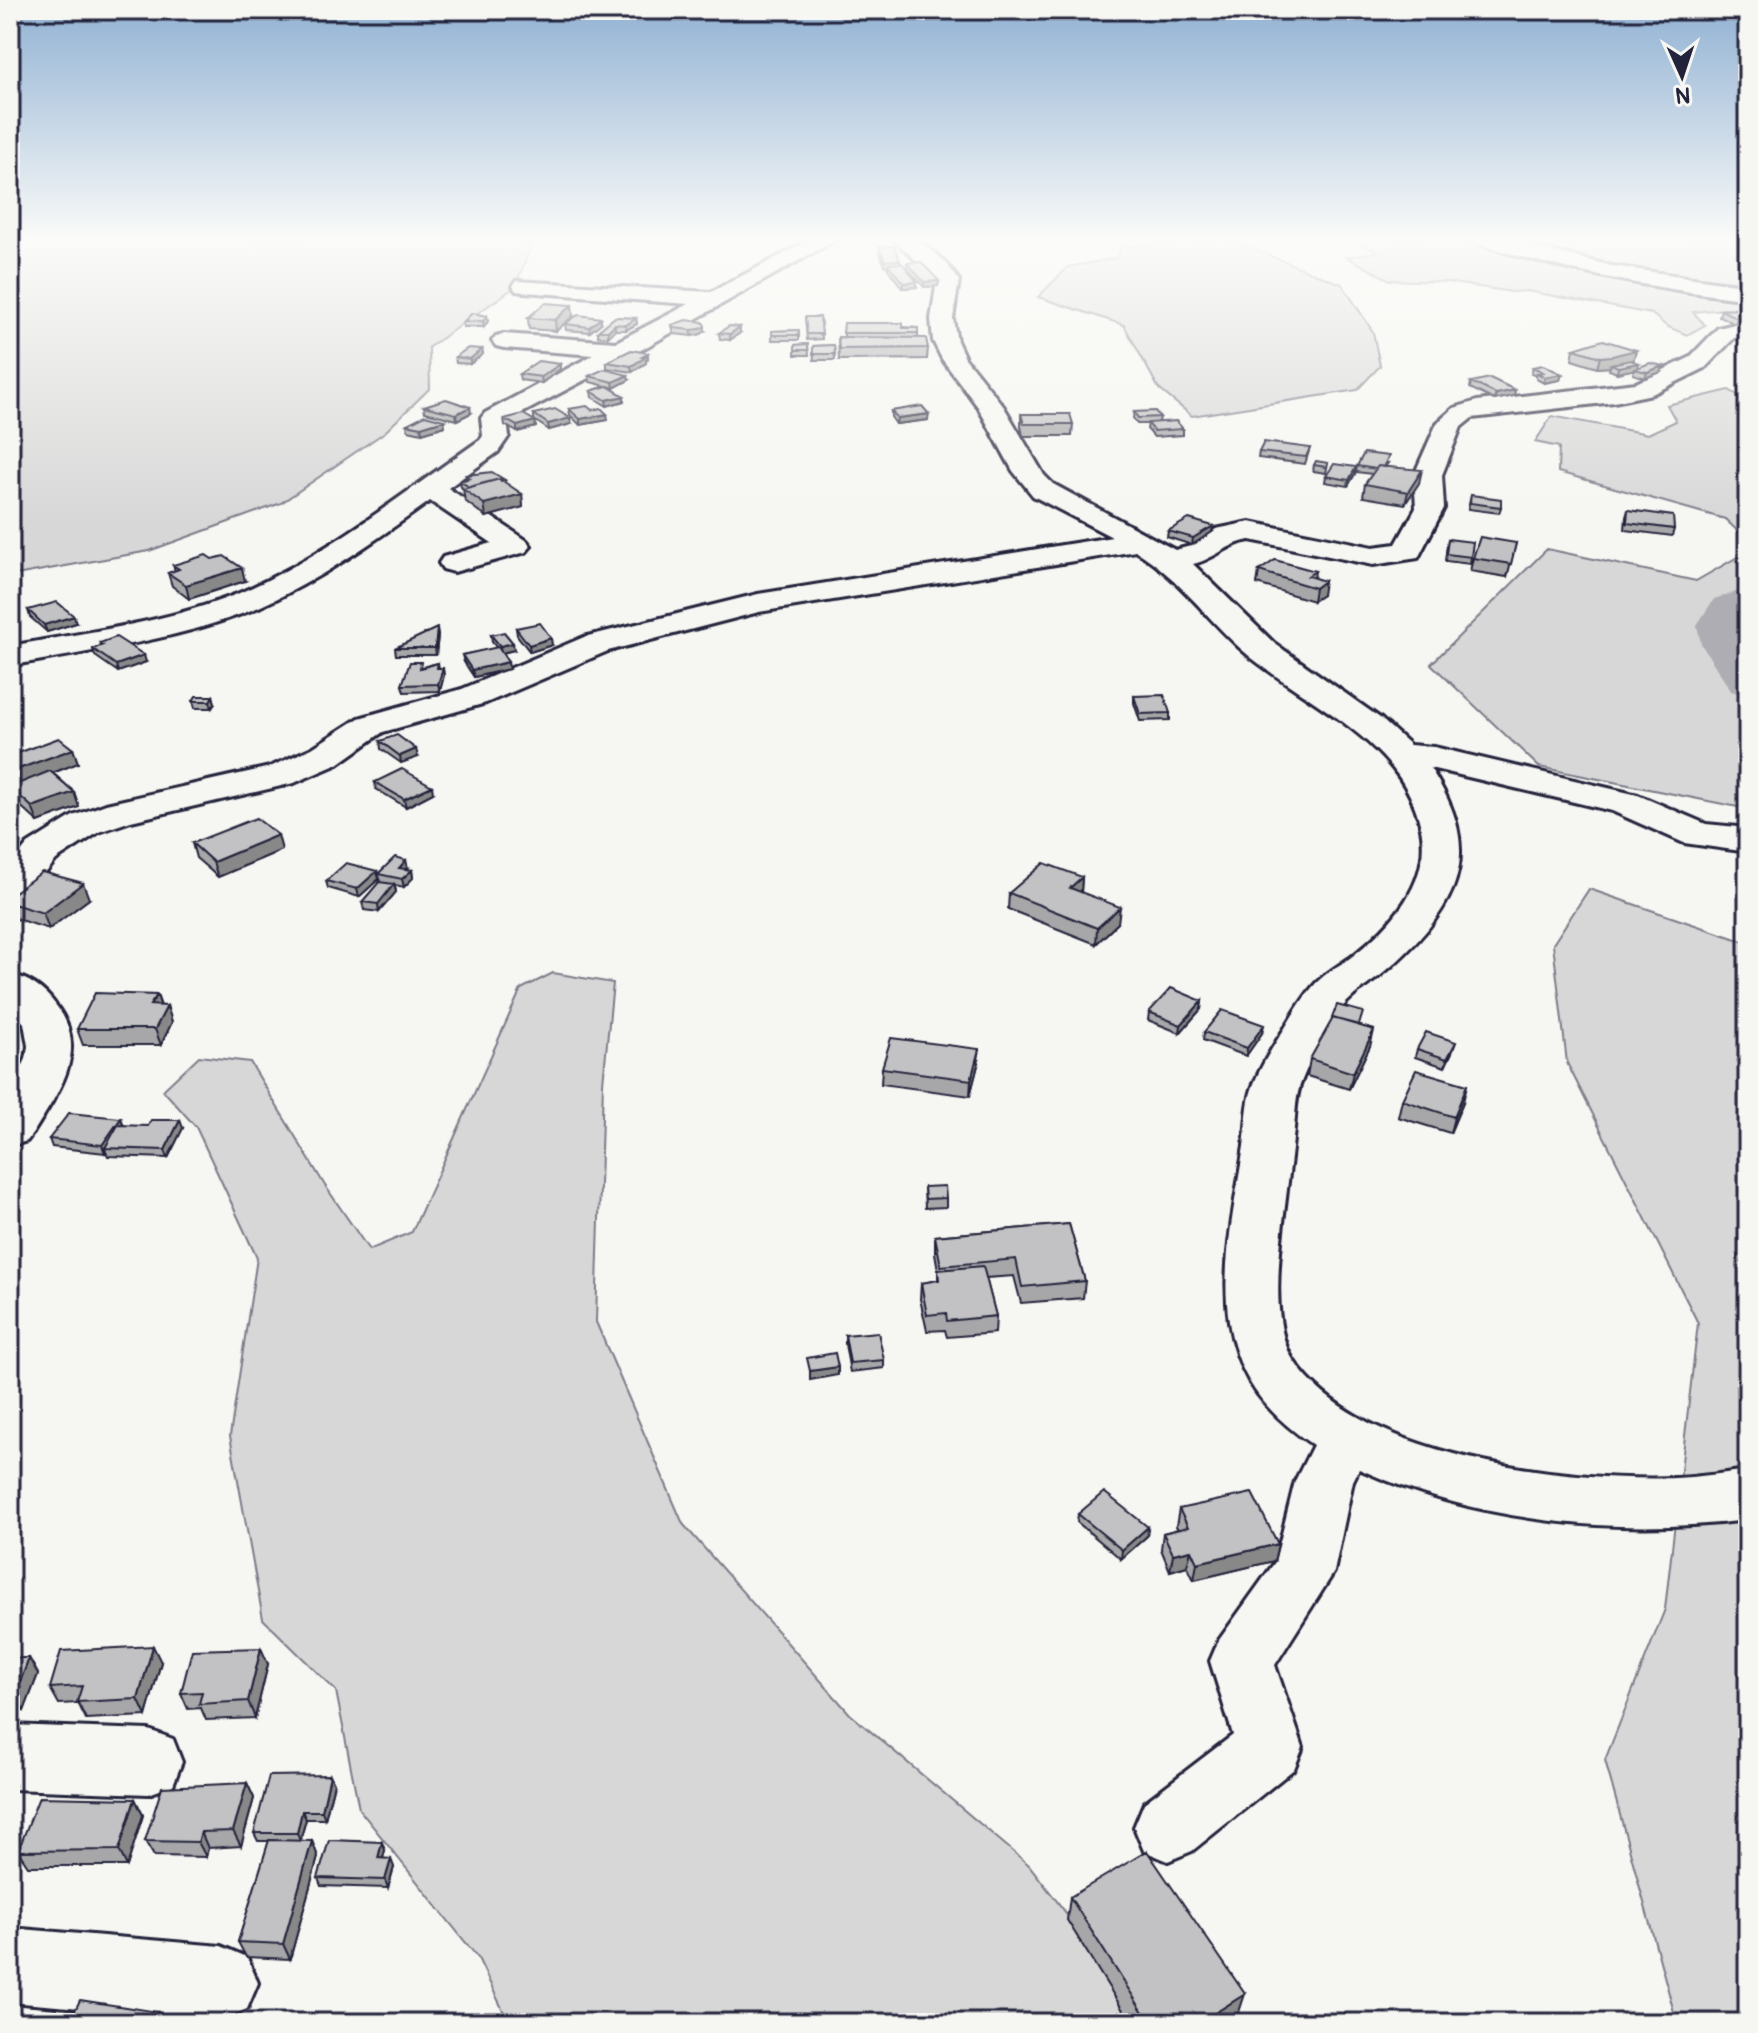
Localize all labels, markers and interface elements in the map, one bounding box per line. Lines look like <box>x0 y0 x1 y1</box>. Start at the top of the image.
north arrow <box>1642 36 1722 116</box>
text: N <box>1675 81 1691 109</box>

